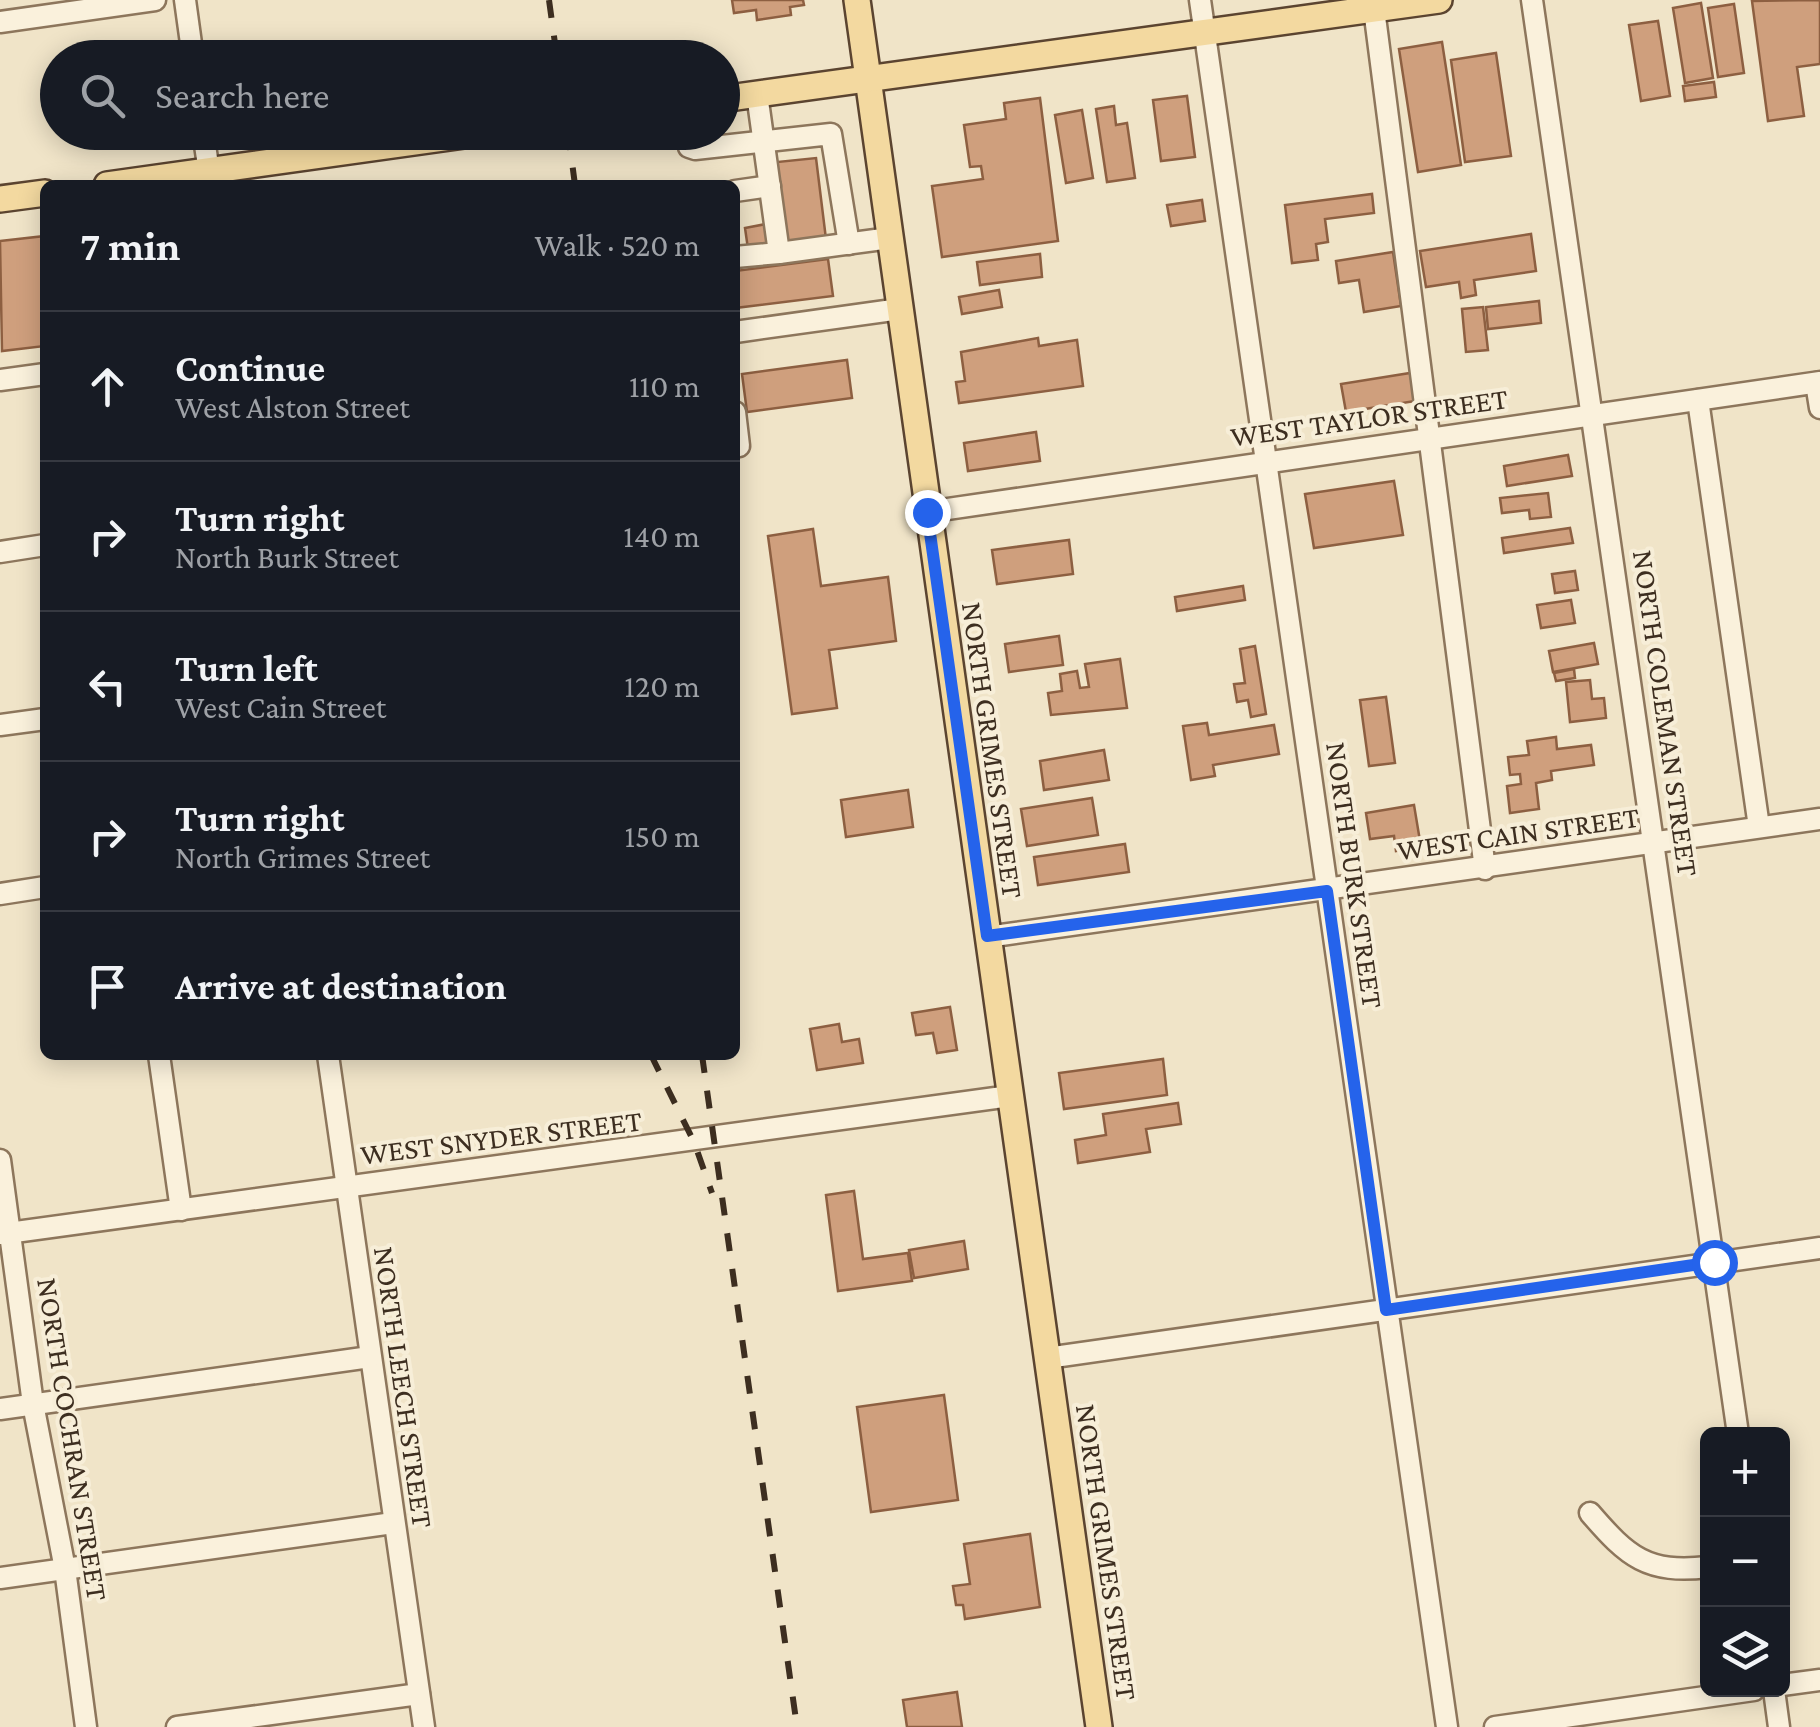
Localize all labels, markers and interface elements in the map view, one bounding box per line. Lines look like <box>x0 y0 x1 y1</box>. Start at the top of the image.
search box <box>40 40 740 150</box>
icon: search <box>75 68 130 123</box>
text: Search here <box>155 74 329 116</box>
text: 7 min <box>80 222 180 269</box>
text: Walk · 520 m <box>535 227 700 263</box>
text: Continue <box>175 347 325 389</box>
icon: ahead <box>80 359 135 414</box>
text: 110 m <box>629 368 700 404</box>
street label: WEST TAYLOR STREET <box>1228 381 1510 453</box>
text: West Alston Street <box>175 389 410 425</box>
route end <box>905 490 951 536</box>
text: Turn right <box>175 497 344 539</box>
icon: right <box>80 509 135 564</box>
text: 140 m <box>623 518 700 554</box>
text: North Burk Street <box>175 539 399 575</box>
street label: NORTH COLEMAN STREET <box>1627 548 1705 878</box>
street label: NORTH GRIMES STREET <box>956 600 1030 900</box>
text: Turn left <box>175 647 318 689</box>
icon: left <box>80 659 135 714</box>
text: 120 m <box>624 668 700 704</box>
text: West Cain Street <box>175 689 386 725</box>
street label: NORTH BURK STREET <box>1320 740 1390 1010</box>
text: Turn right <box>175 797 344 839</box>
street label: WEST CAIN STREET <box>1395 800 1641 866</box>
icon: right <box>80 809 135 864</box>
text: 150 m <box>624 818 700 854</box>
text: North Grimes Street <box>175 839 430 875</box>
icon: arrive <box>80 959 135 1014</box>
text: Arrive at destination <box>175 965 507 1007</box>
street label: WEST SNYDER STREET <box>358 1103 644 1171</box>
route start <box>1692 1240 1738 1286</box>
street label: NORTH LEECH STREET <box>368 1244 440 1530</box>
street label: NORTH COCHRAN STREET <box>31 1275 115 1603</box>
street label: NORTH GRIMES STREET <box>1070 1402 1144 1702</box>
map controls <box>1700 1427 1790 1697</box>
button: + <box>1700 1427 1790 1517</box>
button: − <box>1700 1517 1790 1607</box>
button: layers <box>1700 1607 1790 1697</box>

